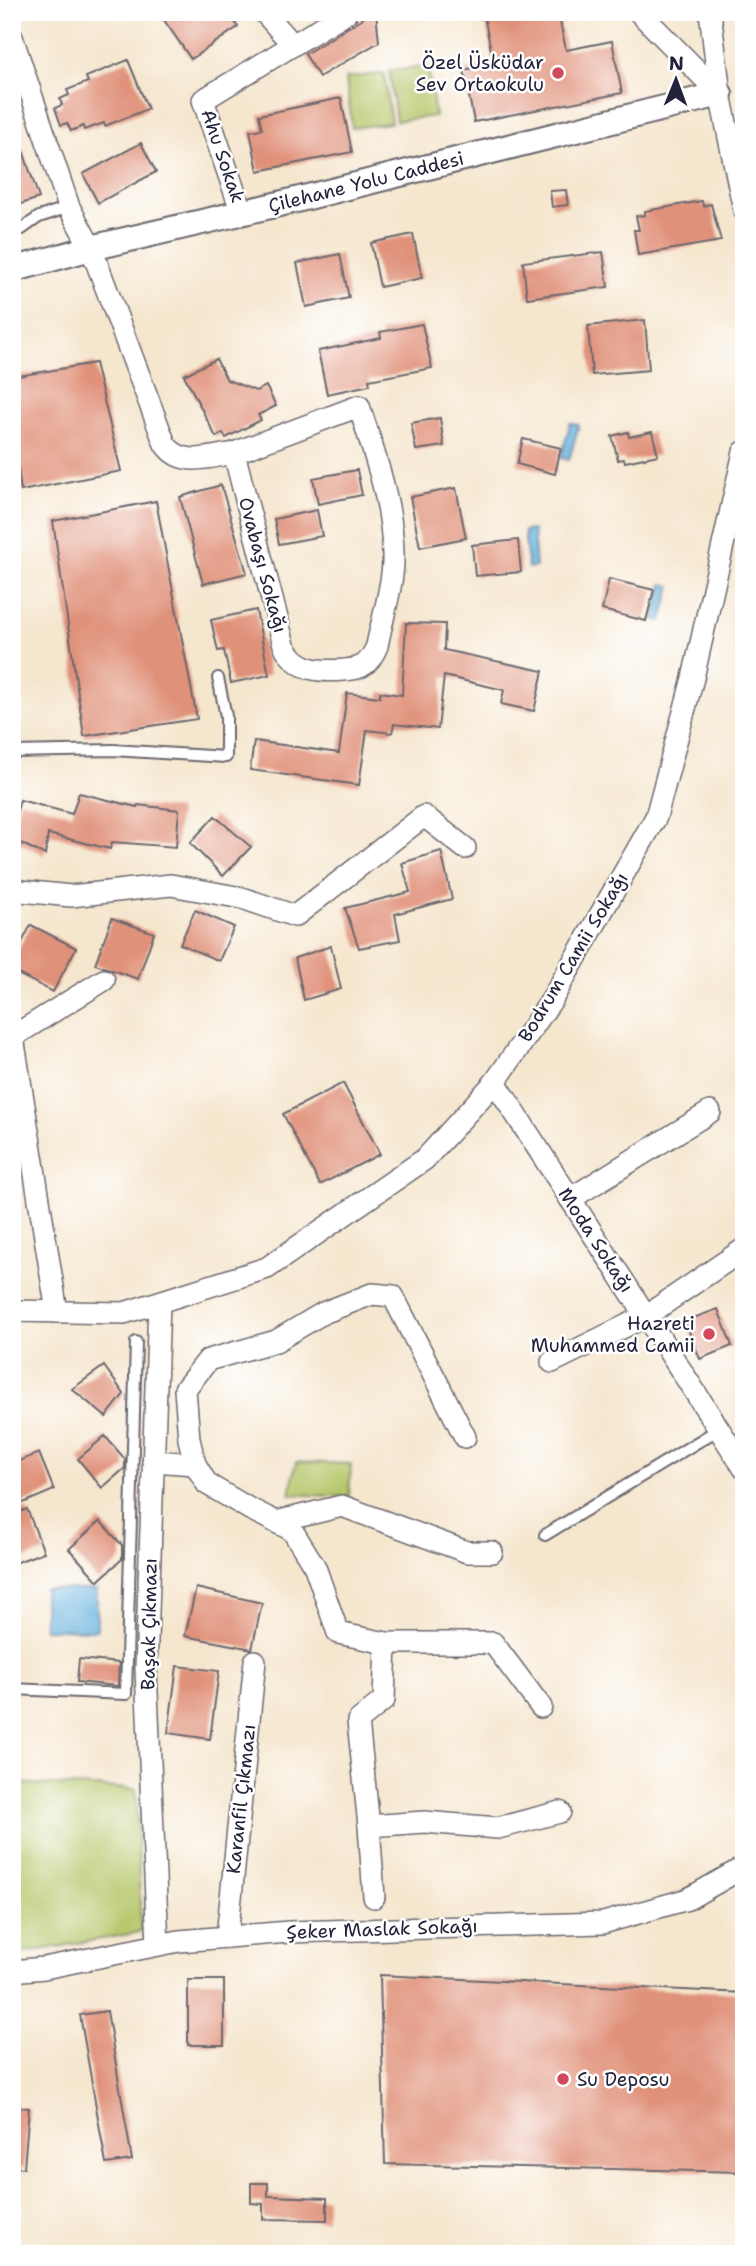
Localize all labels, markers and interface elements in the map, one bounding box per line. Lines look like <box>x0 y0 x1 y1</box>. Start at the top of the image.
north arrow <box>640 46 710 116</box>
place label: Özel Üsküdar Sev Ortaokulu <box>416 50 544 97</box>
text: N <box>669 51 684 76</box>
marker: Özel Üsküdar Sev Ortaokulu <box>550 65 566 81</box>
street label: Ahu Sokak <box>195 106 251 206</box>
street label: Çilehane Yolu Caddesi <box>266 146 466 218</box>
street label: Ovabaşı Sokağı <box>233 494 293 636</box>
street label: Bodrum Camii Sokağı <box>512 868 634 1046</box>
street label: Moda Sokağı <box>553 1183 639 1297</box>
place label: Hazreti Muhammed Camii <box>531 1311 695 1358</box>
marker: Hazreti Muhammed Camii <box>701 1326 717 1342</box>
street label: Başak Çıkmazı <box>135 1558 163 1690</box>
street label: Karanfil Çıkmazı <box>221 1723 261 1875</box>
street label: Şeker Maslak Sokağı <box>286 1913 478 1945</box>
place label: Su Deposu <box>577 2067 669 2092</box>
marker: Su Deposu <box>555 2071 571 2087</box>

